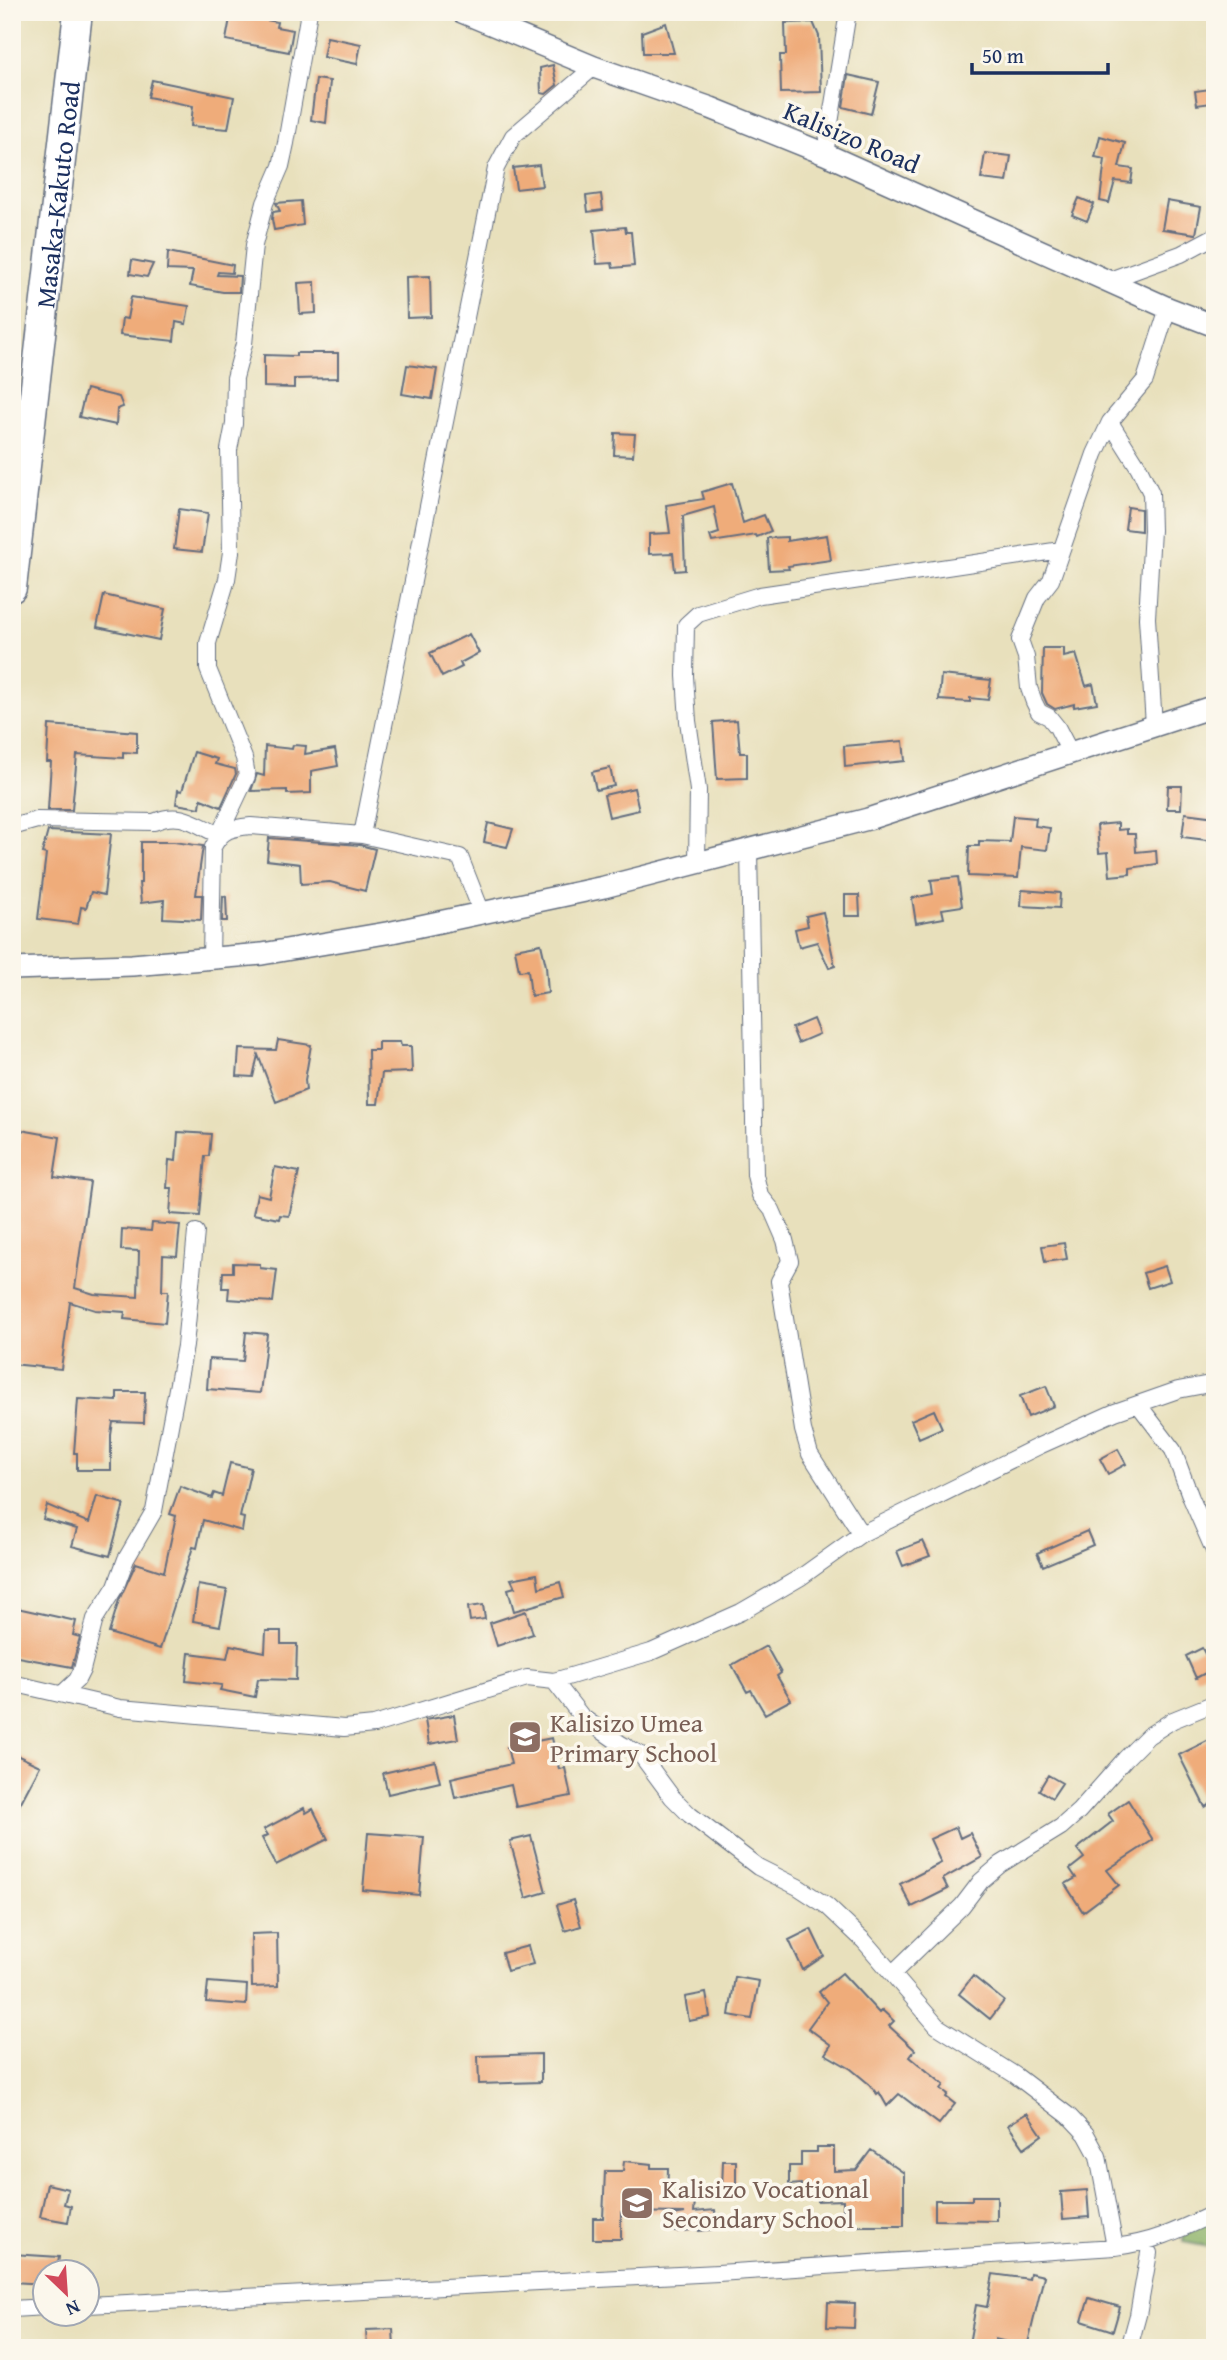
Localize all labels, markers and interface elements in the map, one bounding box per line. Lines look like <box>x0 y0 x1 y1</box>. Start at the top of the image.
scale bar <box>972 32 1108 76</box>
text: 50 m <box>982 40 1024 71</box>
street label: Masaka-Kakuto Road <box>25 79 89 310</box>
street label: Kalisizo Road <box>778 91 926 183</box>
place label: Kalisizo Umea Primary School <box>550 1703 717 1772</box>
school or university icon: Kalisizo Umea Primary School <box>506 1718 544 1756</box>
place label: Kalisizo Vocational Secondary School <box>662 2169 869 2238</box>
school or university icon: Kalisizo Vocational Secondary School <box>618 2184 656 2222</box>
north arrow <box>32 2258 102 2328</box>
text: N <box>61 2293 85 2324</box>

